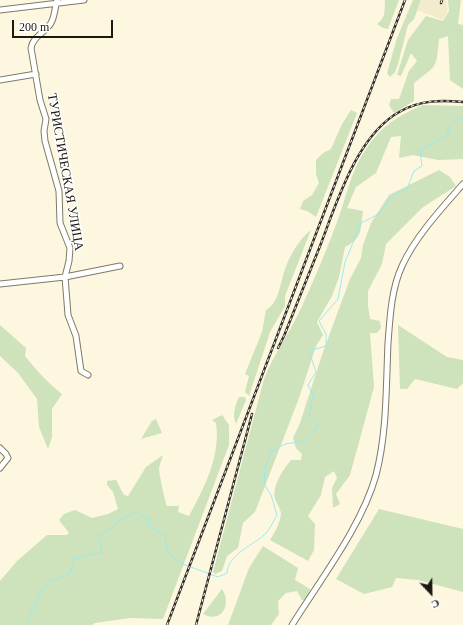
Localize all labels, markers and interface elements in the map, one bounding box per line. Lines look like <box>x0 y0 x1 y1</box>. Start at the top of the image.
scale bar <box>14 12 115 38</box>
text: 200 m <box>19 20 49 34</box>
street label: ТУРИСТИЧЕСКАЯ УЛИЦА <box>43 92 87 252</box>
north arrow <box>411 573 451 613</box>
text: С <box>430 597 441 611</box>

